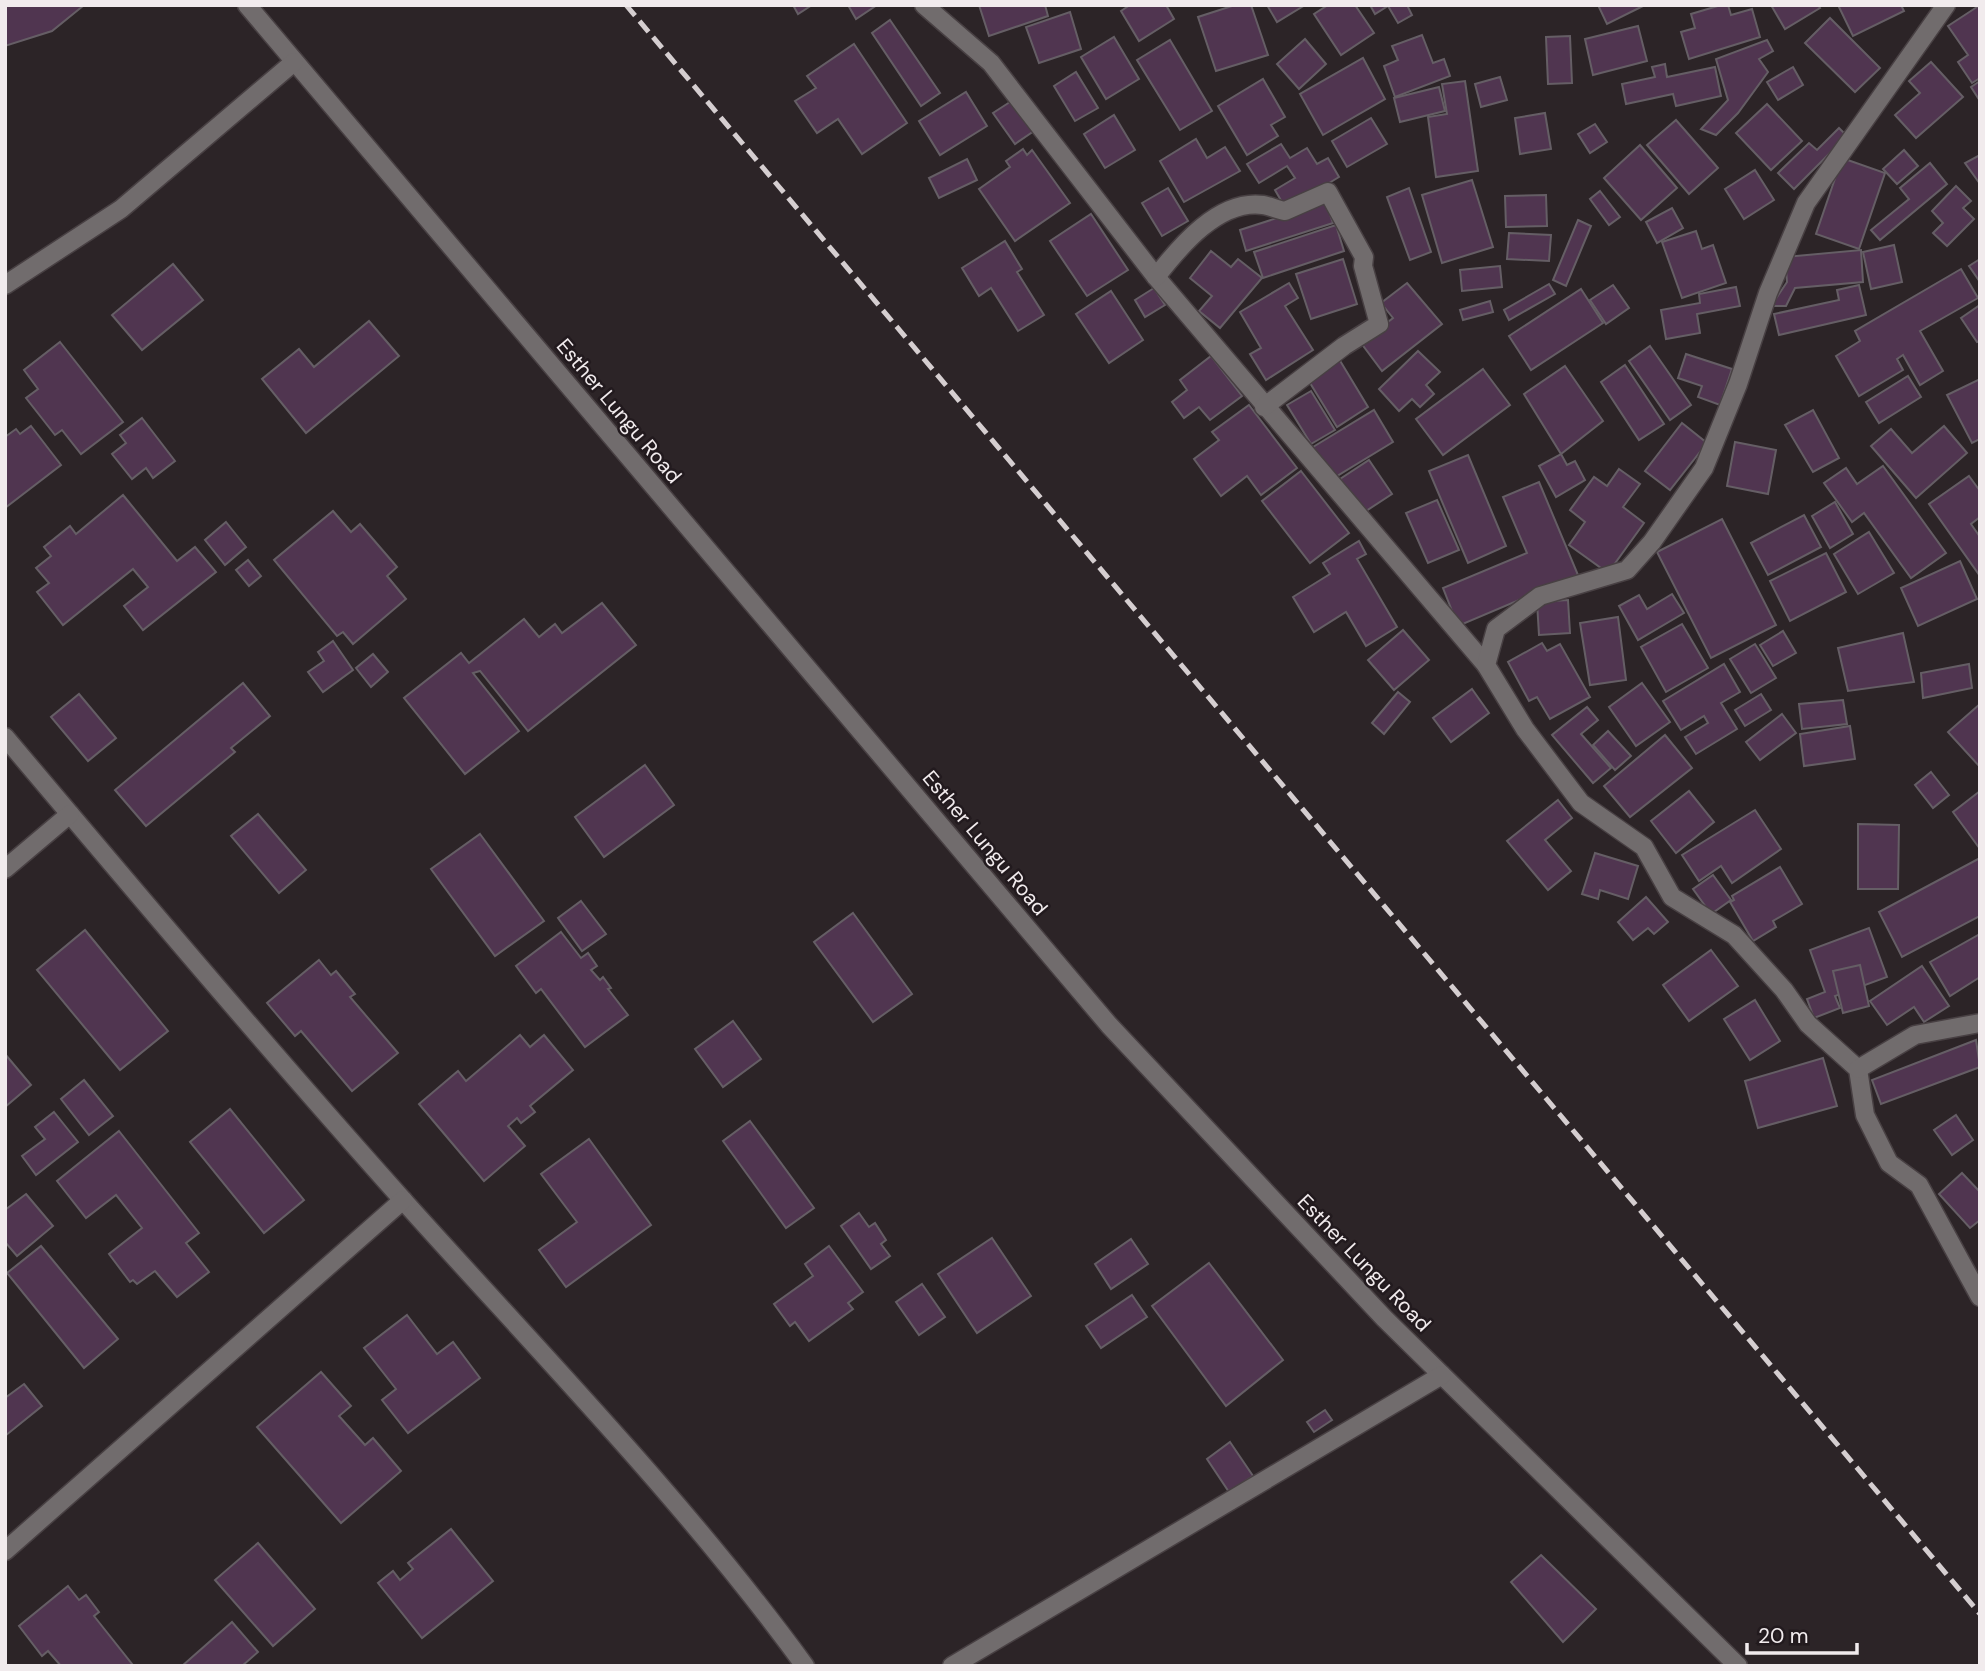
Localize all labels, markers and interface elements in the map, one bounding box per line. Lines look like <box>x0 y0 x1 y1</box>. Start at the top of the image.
street label: Esther Lungu Road <box>550 333 688 489</box>
street label: Esther Lungu Road <box>916 765 1054 921</box>
street label: Esther Lungu Road <box>1291 1188 1437 1338</box>
scale bar <box>1747 1612 1857 1656</box>
text: 20 m <box>1758 1622 1809 1650</box>

